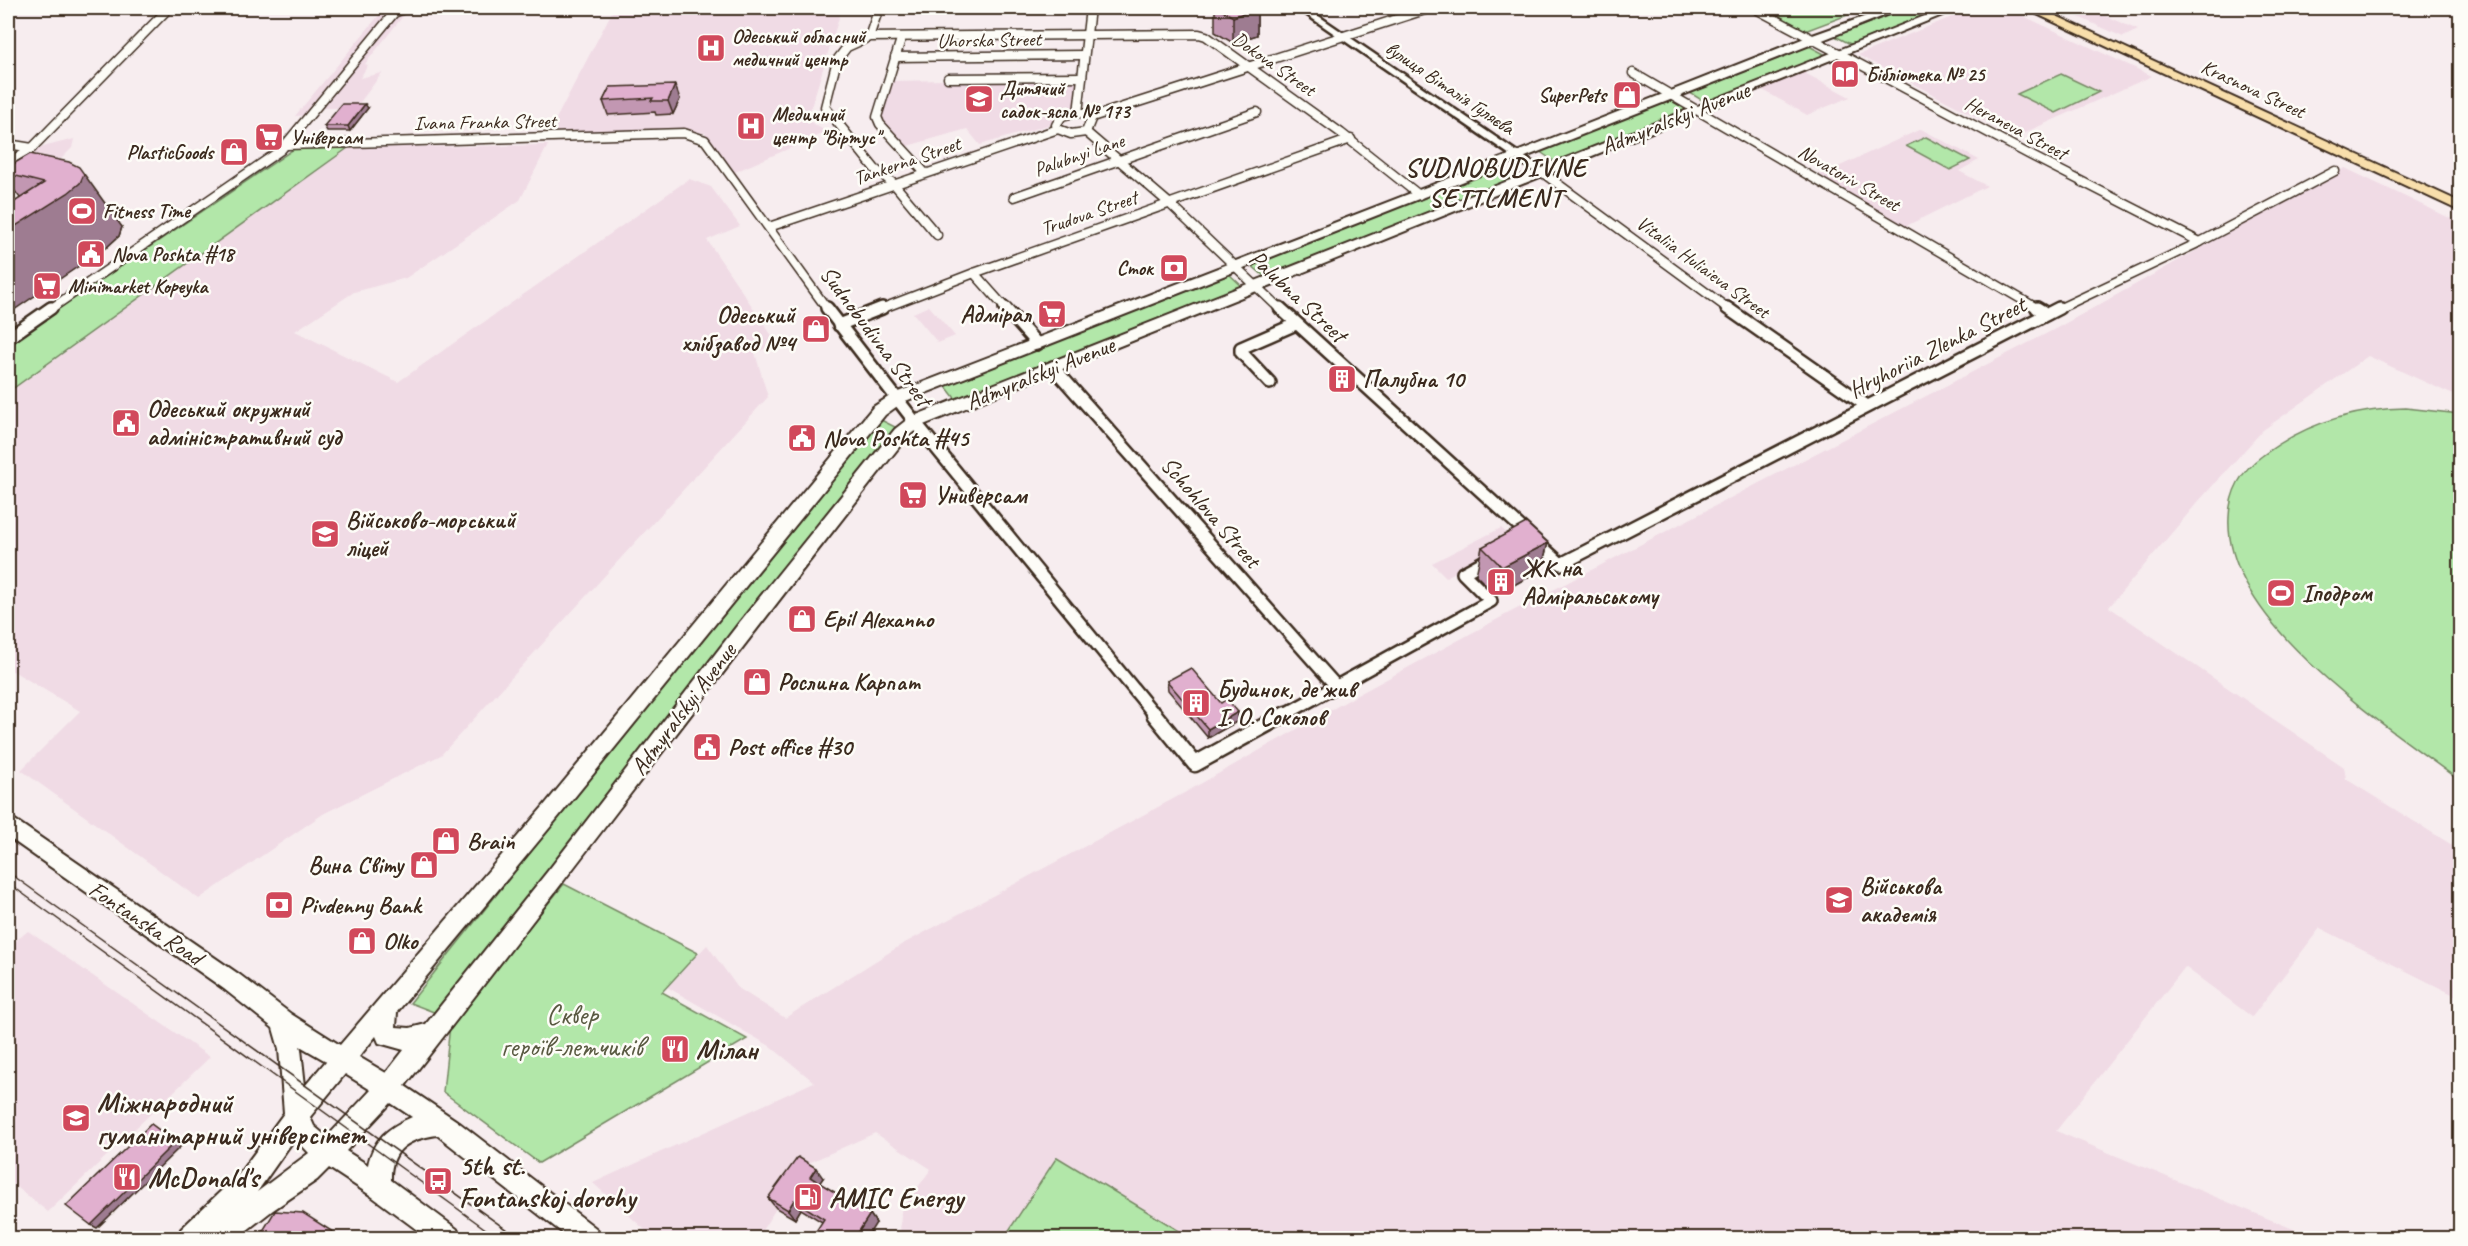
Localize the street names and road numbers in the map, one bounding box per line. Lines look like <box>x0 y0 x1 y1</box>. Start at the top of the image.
street label: Dokova Street <box>1228 26 1322 103</box>
street label: Uhorska Street <box>937 27 1044 53</box>
street label: вулиця Віталія Гуляєва <box>1381 36 1520 141</box>
street label: Krasnova Street <box>2197 54 2311 125</box>
street label: Admyralskyi Avenue <box>1596 74 1756 161</box>
street label: Heraneva Street <box>1961 91 2074 167</box>
street label: Ivana Franka Street <box>414 108 559 136</box>
street label: Palubnyi Lane <box>1031 127 1129 182</box>
street label: Tankerna Street <box>850 130 966 191</box>
street label: Novatoriv Street <box>1794 139 1906 218</box>
street label: Trudova Street <box>1038 184 1144 241</box>
street label: Vitaliia Huliaieva Street <box>1632 210 1776 325</box>
street label: Palubna Street <box>1243 243 1355 351</box>
street label: Sudnobudivna Street <box>813 260 941 415</box>
street label: Hryhoriia Zlenka Street <box>1843 288 2033 405</box>
street label: Admyralskyi Avenue <box>961 329 1121 416</box>
street label: Schohlova Street <box>1154 450 1269 575</box>
street label: Admyralskyi Avenue <box>624 635 744 781</box>
street label: Fontanska Road <box>83 874 212 974</box>

